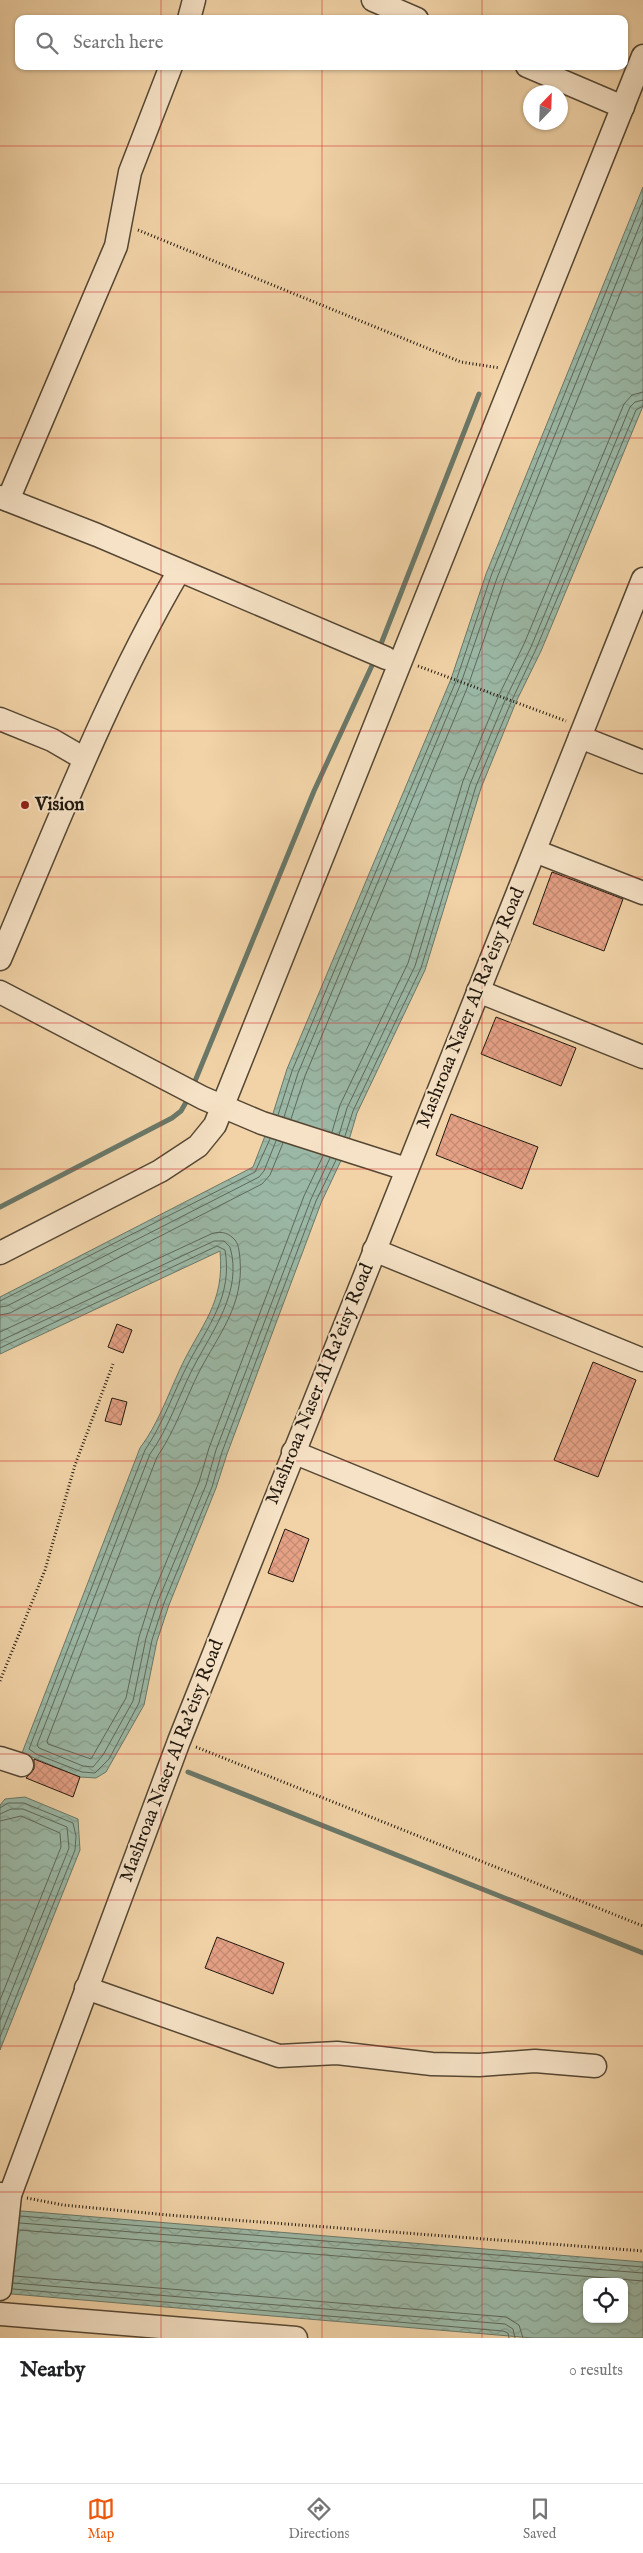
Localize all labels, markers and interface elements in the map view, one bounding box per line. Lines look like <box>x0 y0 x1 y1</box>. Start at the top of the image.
search box <box>15 15 628 70</box>
icon: search <box>33 29 61 57</box>
text: Search here <box>73 31 164 55</box>
north arrow <box>523 85 568 130</box>
place label: Vision <box>34 793 84 817</box>
marker: Vision <box>19 799 31 811</box>
street label: Mashroaa Naser Al Ra'eisy Road <box>412 883 531 1132</box>
street label: Mashroaa Naser Al Ra'eisy Road <box>261 1259 380 1508</box>
street label: Mashroaa Naser Al Ra'eisy Road <box>115 1635 230 1886</box>
map controls <box>583 2278 628 2323</box>
button: locate <box>583 2278 628 2323</box>
text: Nearby <box>20 2357 85 2384</box>
text: 0 results <box>569 2361 623 2381</box>
tab: Map <box>87 2495 115 2543</box>
tab: Directions <box>288 2495 349 2543</box>
tab: Saved <box>523 2495 556 2543</box>

